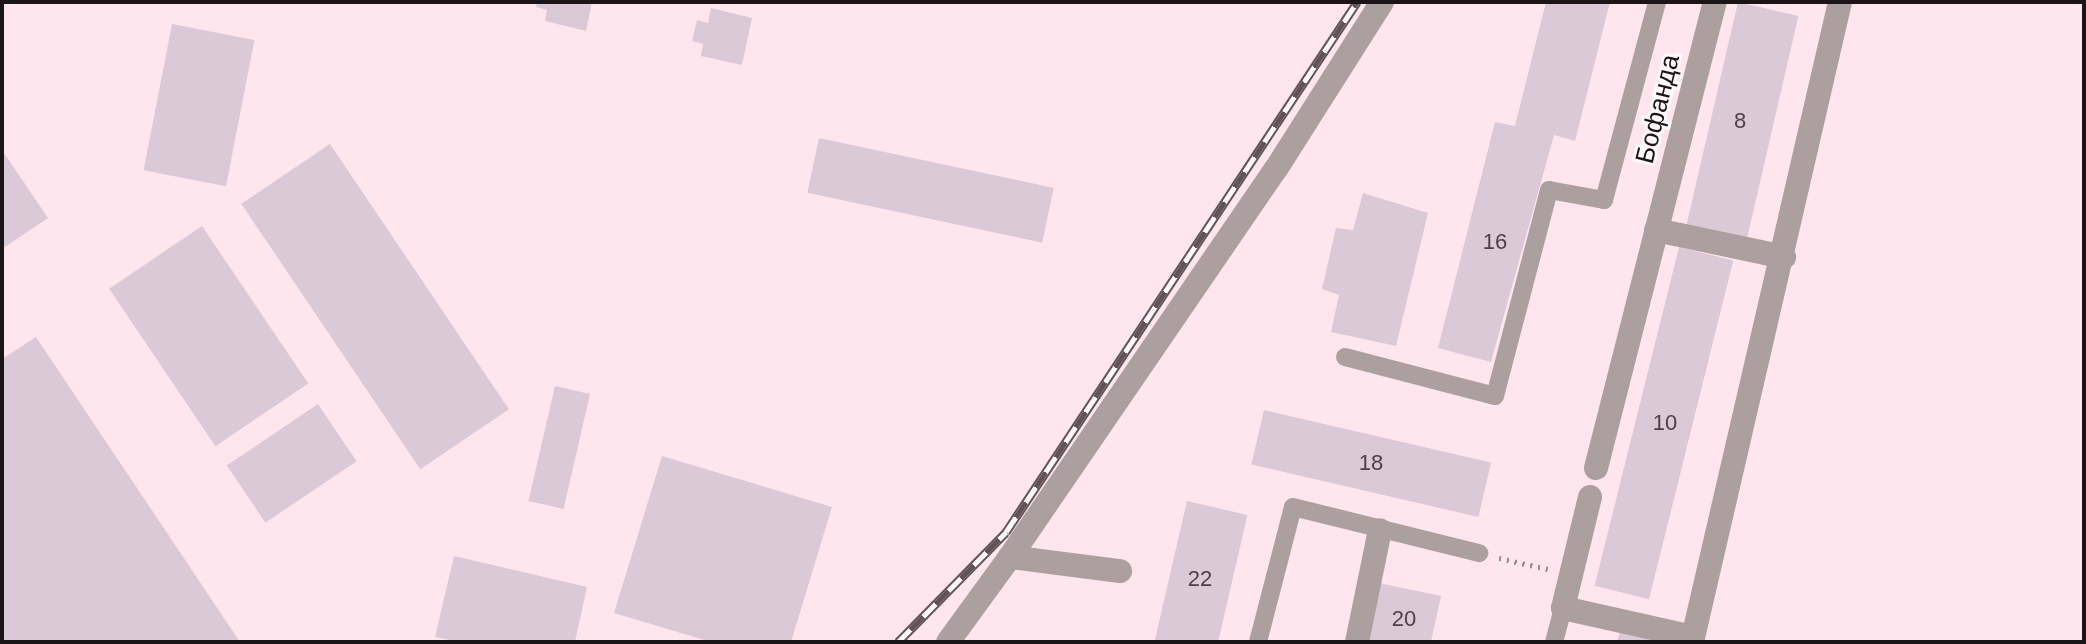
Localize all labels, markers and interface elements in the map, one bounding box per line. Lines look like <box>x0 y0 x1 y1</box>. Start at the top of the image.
street label: Бофанда <box>1629 51 1687 167</box>
house number: 8 <box>1734 108 1746 134</box>
house number: 16 <box>1483 229 1507 255</box>
house number: 10 <box>1653 410 1677 436</box>
house number: 18 <box>1359 450 1383 476</box>
house number: 22 <box>1188 566 1212 592</box>
house number: 20 <box>1392 606 1416 632</box>

